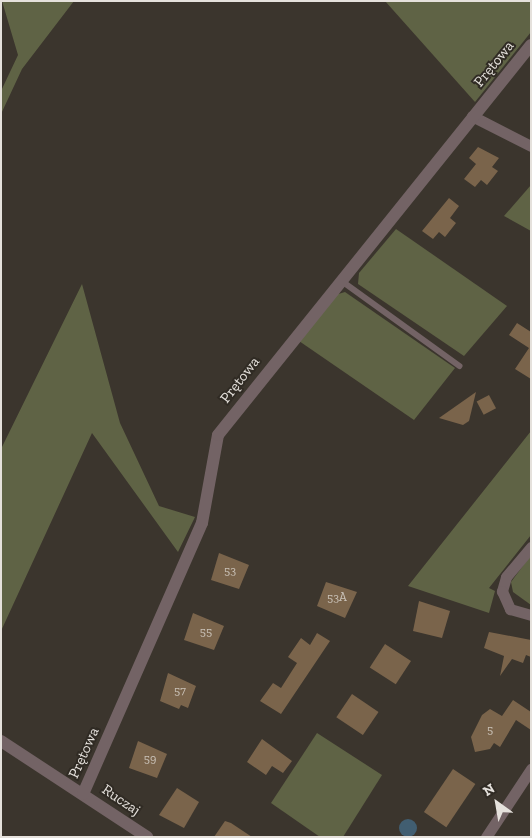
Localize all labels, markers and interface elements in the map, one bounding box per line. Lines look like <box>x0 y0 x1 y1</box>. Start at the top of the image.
street label: Prętowa <box>470 37 518 91</box>
street label: Prętowa <box>216 353 264 407</box>
house number: 53 <box>224 564 236 578</box>
house number: 53A <box>327 591 347 605</box>
house number: 55 <box>200 625 212 639</box>
house number: 57 <box>174 684 186 698</box>
house number: 5 <box>487 723 493 737</box>
street label: Prętowa <box>65 725 103 781</box>
house number: 59 <box>144 752 156 766</box>
north arrow <box>472 778 522 828</box>
text: N <box>480 780 498 800</box>
street label: Ruczaj <box>98 781 144 819</box>

